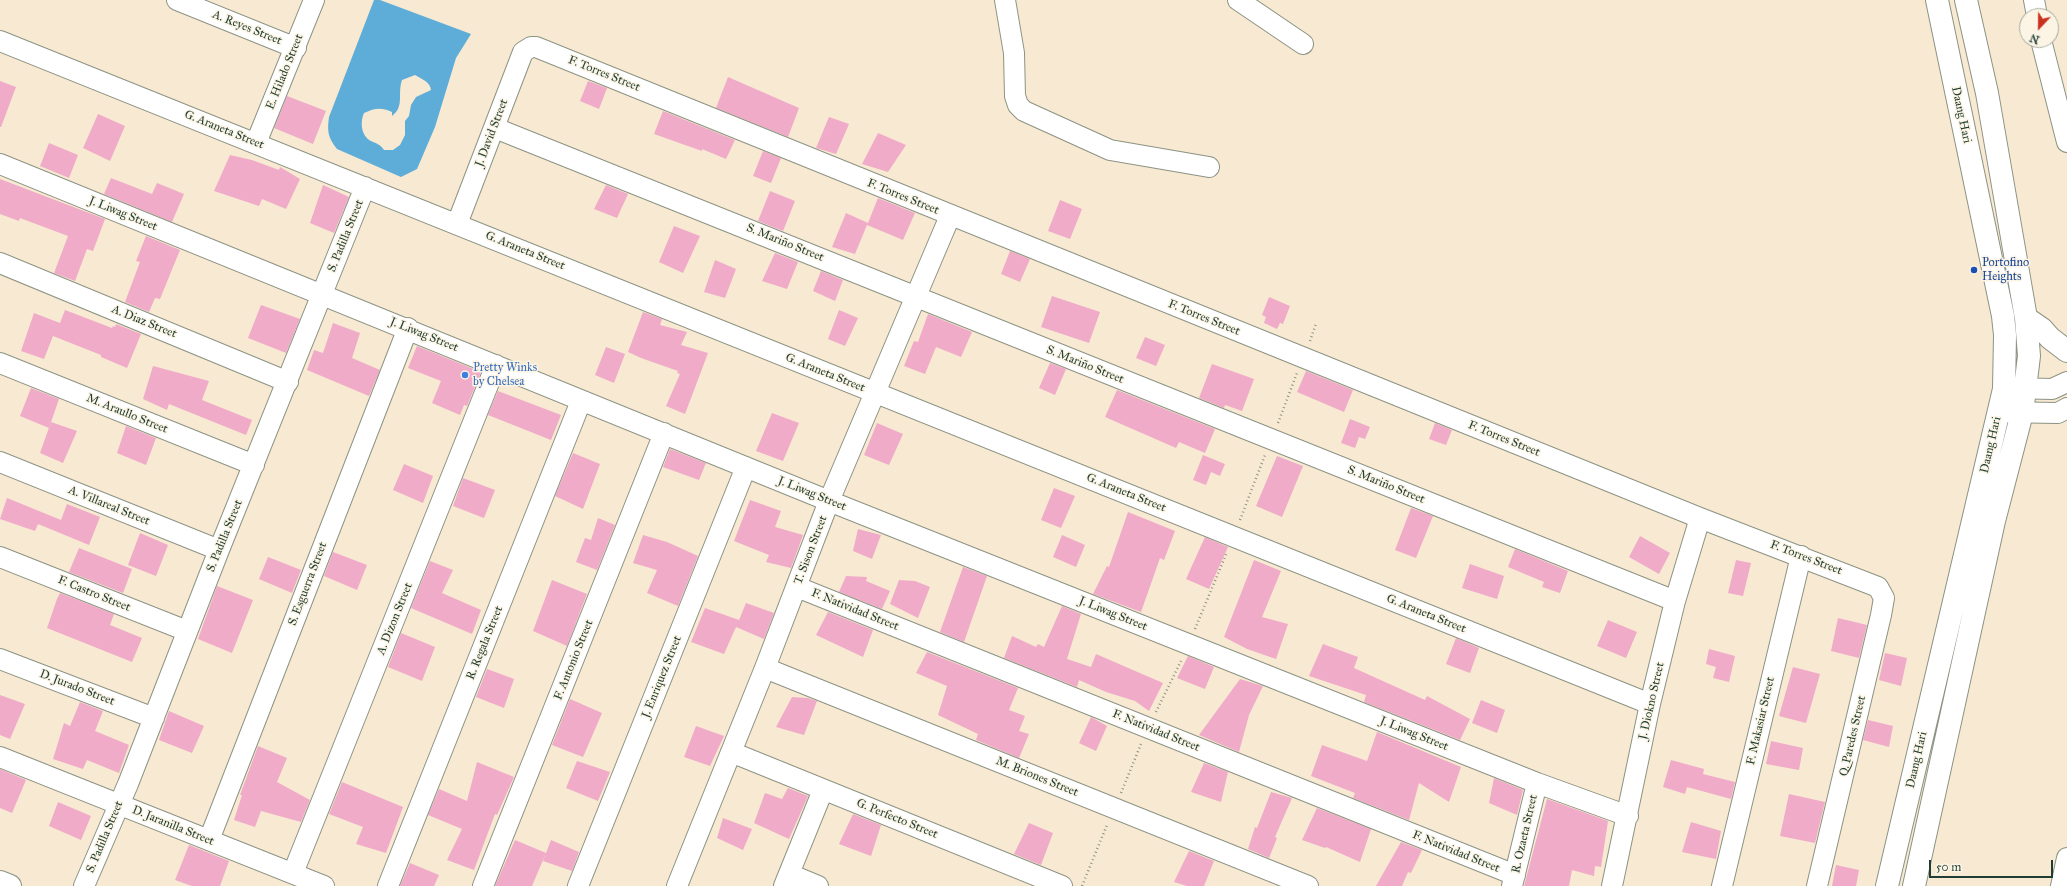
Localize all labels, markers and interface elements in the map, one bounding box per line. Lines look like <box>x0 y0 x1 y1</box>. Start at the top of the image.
street label: A. Reyes Street <box>210 8 284 48</box>
north arrow <box>2019 8 2059 48</box>
text: N <box>2028 31 2041 46</box>
street label: E. Hilado Street <box>263 32 307 112</box>
street label: F. Torres Street <box>566 53 642 95</box>
street label: Daang Hari <box>1948 85 1974 145</box>
street label: J. David Street <box>472 97 512 169</box>
street label: G. Araneta Street <box>182 107 266 153</box>
street label: F. Torres Street <box>865 176 941 218</box>
street label: J. Liwag Street <box>87 194 159 234</box>
street label: S. Padilla Street <box>325 198 367 274</box>
street label: S. Mariño Street <box>744 221 826 265</box>
street label: G. Araneta Street <box>483 228 567 274</box>
place label: Portofino Heights <box>1982 256 2029 284</box>
marker: Portofino Heights <box>1969 265 1979 275</box>
street label: F. Torres Street <box>1166 297 1242 339</box>
street label: A. Diaz Street <box>109 302 179 342</box>
street label: J. Liwag Street <box>388 315 460 355</box>
street label: S. Mariño Street <box>1044 343 1126 387</box>
street label: G. Araneta Street <box>783 350 867 396</box>
place label: Pretty Winks by Chelsea <box>473 361 537 389</box>
marker: Pretty Winks by Chelsea <box>460 370 470 380</box>
street label: M. Araullo Street <box>84 391 170 437</box>
street label: Daang Hari <box>1978 415 2004 475</box>
street label: F. Torres Street <box>1466 418 1542 460</box>
street label: S. Mariño Street <box>1345 463 1427 507</box>
street label: G. Araneta Street <box>1084 470 1168 516</box>
street label: J. Liwag Street <box>776 474 848 514</box>
street label: A. Villareal Street <box>66 483 152 529</box>
street label: S. Padilla Street <box>204 498 246 574</box>
street label: T. Sison Street <box>791 514 831 586</box>
street label: F. Torres Street <box>1768 538 1844 578</box>
street label: S. Esguerra Street <box>285 540 331 628</box>
street label: F. Castro Street <box>56 573 132 615</box>
street label: A. Dizon Street <box>374 581 416 657</box>
street label: F. Natividad Street <box>809 586 901 634</box>
street label: G. Araneta Street <box>1384 591 1468 637</box>
street label: J. Liwag Street <box>1077 594 1149 634</box>
street label: R. Regala Street <box>464 604 506 682</box>
street label: F. Antonio Street <box>551 618 597 702</box>
street label: J. Enriquez Street <box>639 634 685 720</box>
street label: J. Diokno Street <box>1636 661 1668 741</box>
street label: D. Jurado Street <box>37 667 117 709</box>
street label: F. Makasiar Street <box>1744 676 1778 766</box>
street label: Q. Paredes Street <box>1837 694 1869 778</box>
street label: F. Natividad Street <box>1110 707 1202 755</box>
street label: J. Liwag Street <box>1378 714 1450 754</box>
street label: Daang Hari <box>1904 730 1930 790</box>
street label: M. Briones Street <box>994 754 1080 800</box>
street label: R. Ozaeta Street <box>1509 793 1541 875</box>
street label: G. Perfecto Street <box>854 796 940 842</box>
street label: S. Padilla Street <box>83 799 127 875</box>
street label: D. Jaranilla Street <box>130 803 216 849</box>
street label: F. Natividad Street <box>1410 828 1502 876</box>
scale bar <box>1931 852 2055 878</box>
text: 50 m <box>1936 860 1961 874</box>

